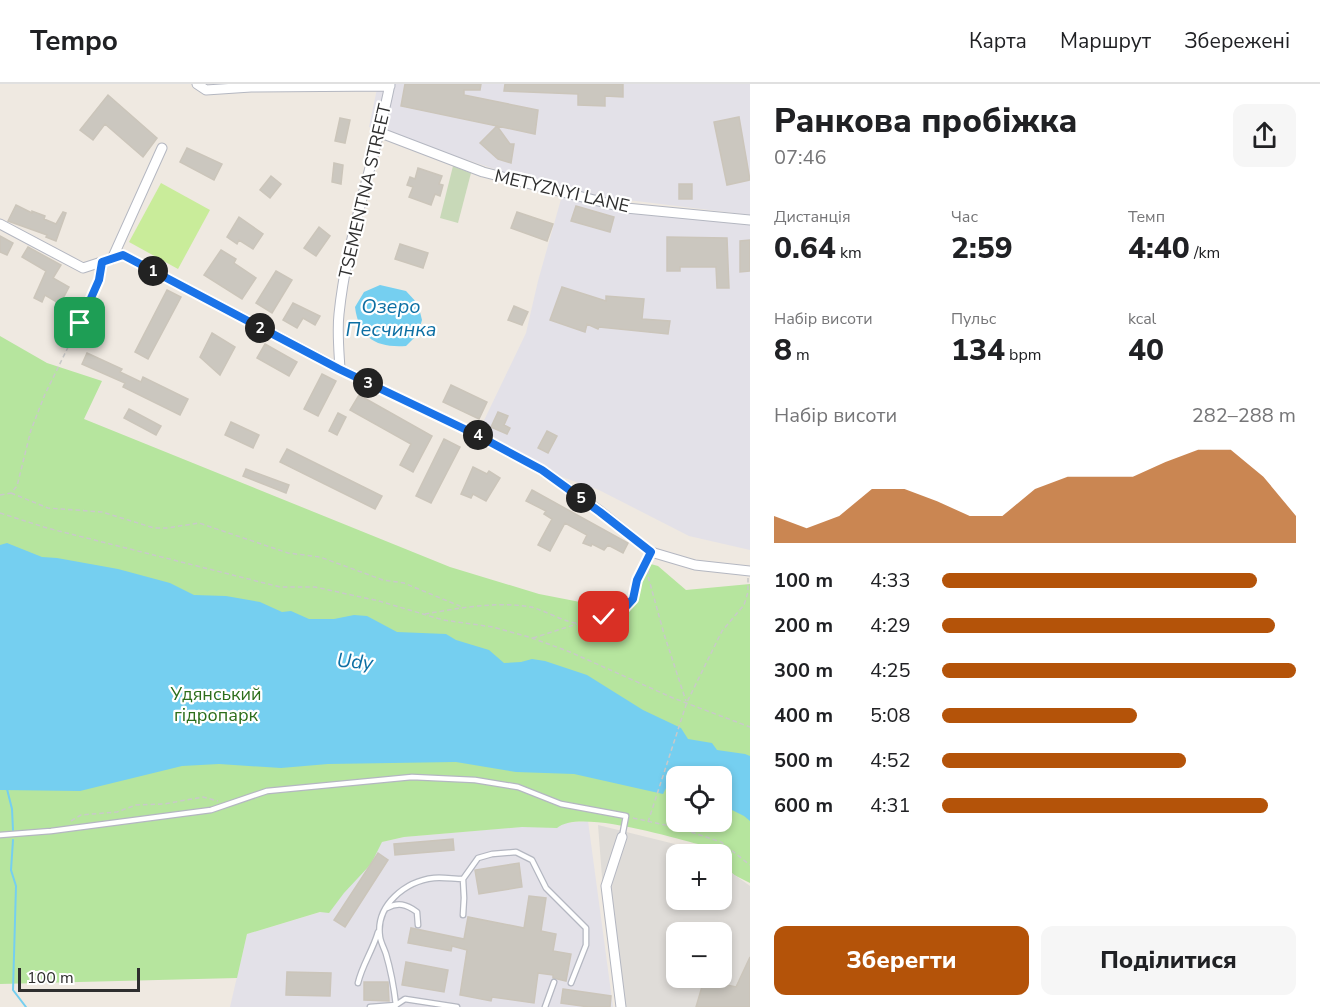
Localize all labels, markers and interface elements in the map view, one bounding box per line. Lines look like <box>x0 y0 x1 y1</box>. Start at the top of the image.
text: Tempo <box>30 22 118 60</box>
text: Карта <box>969 27 1027 55</box>
text: Маршрут <box>1060 27 1151 55</box>
text: Збережені <box>1184 27 1290 55</box>
text: Ранкова пробіжка <box>774 99 1078 144</box>
street label: TSEMENTNA STREET <box>333 101 397 281</box>
button: share <box>1233 104 1296 167</box>
text: 07:46 <box>774 144 827 171</box>
street label: METYZNYI LANE <box>492 164 632 218</box>
text: Дистанція <box>774 206 851 228</box>
text: Час <box>951 206 978 228</box>
text: Темп <box>1128 206 1165 228</box>
text: 0.64 <box>774 228 836 269</box>
text: 2:59 <box>951 228 1013 269</box>
text: 4:40 <box>1128 228 1190 269</box>
text: km <box>836 242 862 264</box>
text: /km <box>1190 242 1220 264</box>
pin: 1 <box>138 256 168 286</box>
text: 1 <box>148 260 158 282</box>
water label: Озеро Песчинка <box>345 293 437 343</box>
pin <box>54 297 105 348</box>
icon: arrive <box>63 306 96 339</box>
text: Набір висоти <box>774 308 873 330</box>
text: Пульс <box>951 308 996 330</box>
text: kcal <box>1128 308 1156 330</box>
pin: 2 <box>245 313 275 343</box>
text: 2 <box>255 317 265 339</box>
text: 8 <box>774 330 792 371</box>
text: 134 <box>951 330 1005 371</box>
text: 40 <box>1128 330 1164 371</box>
text: m <box>792 344 810 366</box>
text: bpm <box>1005 344 1041 366</box>
pin: 3 <box>353 368 383 398</box>
text: 3 <box>363 372 373 394</box>
text: Набір висоти <box>774 402 897 429</box>
text: 282–288 m <box>1192 402 1296 429</box>
pin: 4 <box>463 420 493 450</box>
text: 4 <box>473 424 483 446</box>
pin: 5 <box>566 483 596 513</box>
text: 5 <box>576 487 586 509</box>
text: 100 m <box>774 567 833 594</box>
text: 4:33 <box>870 567 911 594</box>
pin <box>578 591 629 642</box>
icon: check <box>587 600 620 633</box>
text: 200 m <box>774 612 833 639</box>
text: 4:29 <box>870 612 911 639</box>
water label: Udy <box>336 646 375 677</box>
text: 300 m <box>774 657 833 684</box>
text: 4:25 <box>870 657 911 684</box>
park label: Удянський гідропарк <box>169 682 262 727</box>
text: 400 m <box>774 702 833 729</box>
text: 5:08 <box>870 702 911 729</box>
text: 500 m <box>774 747 833 774</box>
text: 4:52 <box>870 747 911 774</box>
map controls <box>666 766 732 988</box>
button: locate <box>666 766 732 832</box>
text: 600 m <box>774 792 833 819</box>
text: 4:31 <box>870 792 911 819</box>
button: + <box>666 844 732 910</box>
button: − <box>666 922 732 988</box>
button: Зберегти <box>774 926 1029 995</box>
button: Поділитися <box>1041 926 1296 995</box>
scale bar <box>18 965 140 992</box>
text: 100 m <box>27 967 74 989</box>

